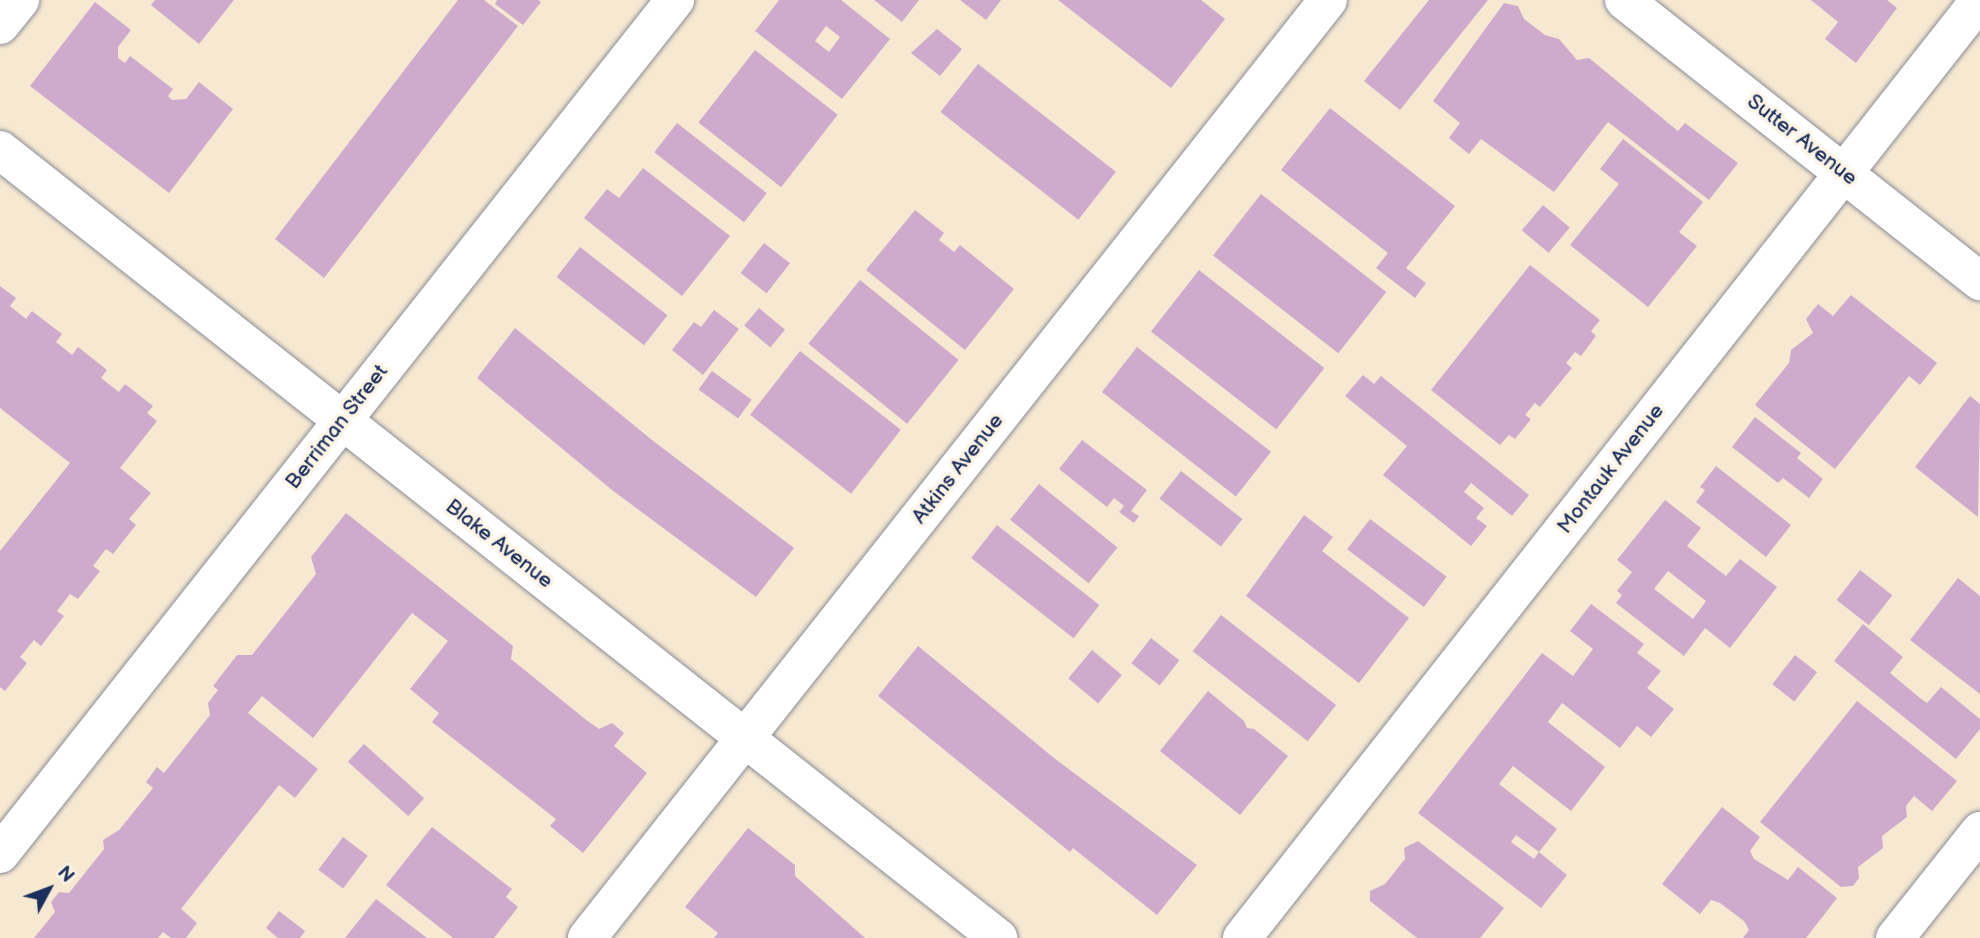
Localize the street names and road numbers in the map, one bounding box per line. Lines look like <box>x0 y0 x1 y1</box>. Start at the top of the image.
street label: Sutter Avenue <box>1742 89 1862 191</box>
street label: Berriman Street <box>280 360 394 494</box>
street label: Montauk Avenue <box>1553 399 1669 539</box>
street label: Atkins Avenue <box>907 409 1009 529</box>
street label: Blake Avenue <box>440 494 558 594</box>

